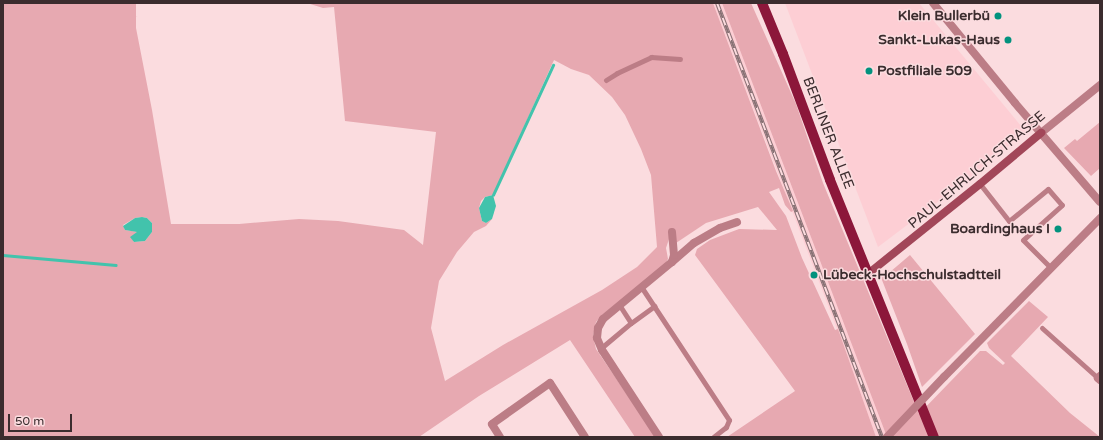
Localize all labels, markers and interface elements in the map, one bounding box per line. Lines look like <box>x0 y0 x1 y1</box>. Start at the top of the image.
place label: Klein Bullerbü <box>898 8 990 24</box>
marker: Klein Bullerbü <box>993 11 1003 21</box>
place label: Sankt-Lukas-Haus <box>878 32 1000 48</box>
marker: Sankt-Lukas-Haus <box>1003 35 1013 45</box>
place label: Postfiliale 509 <box>877 63 972 79</box>
marker: Postfiliale 509 <box>864 66 874 76</box>
street label: BERLINER ALLEE <box>799 75 857 191</box>
street label: PAUL-EHRLICH-STRASSE <box>905 108 1049 232</box>
place label: Boardinghaus I <box>950 221 1050 237</box>
marker: Boardinghaus I <box>1053 224 1063 234</box>
place label: Lübeck-Hochschulstadtteil <box>823 267 1001 283</box>
marker: Lübeck-Hochschulstadtteil <box>808 269 820 281</box>
scale bar <box>10 406 74 432</box>
text: 50 m <box>15 414 44 428</box>

